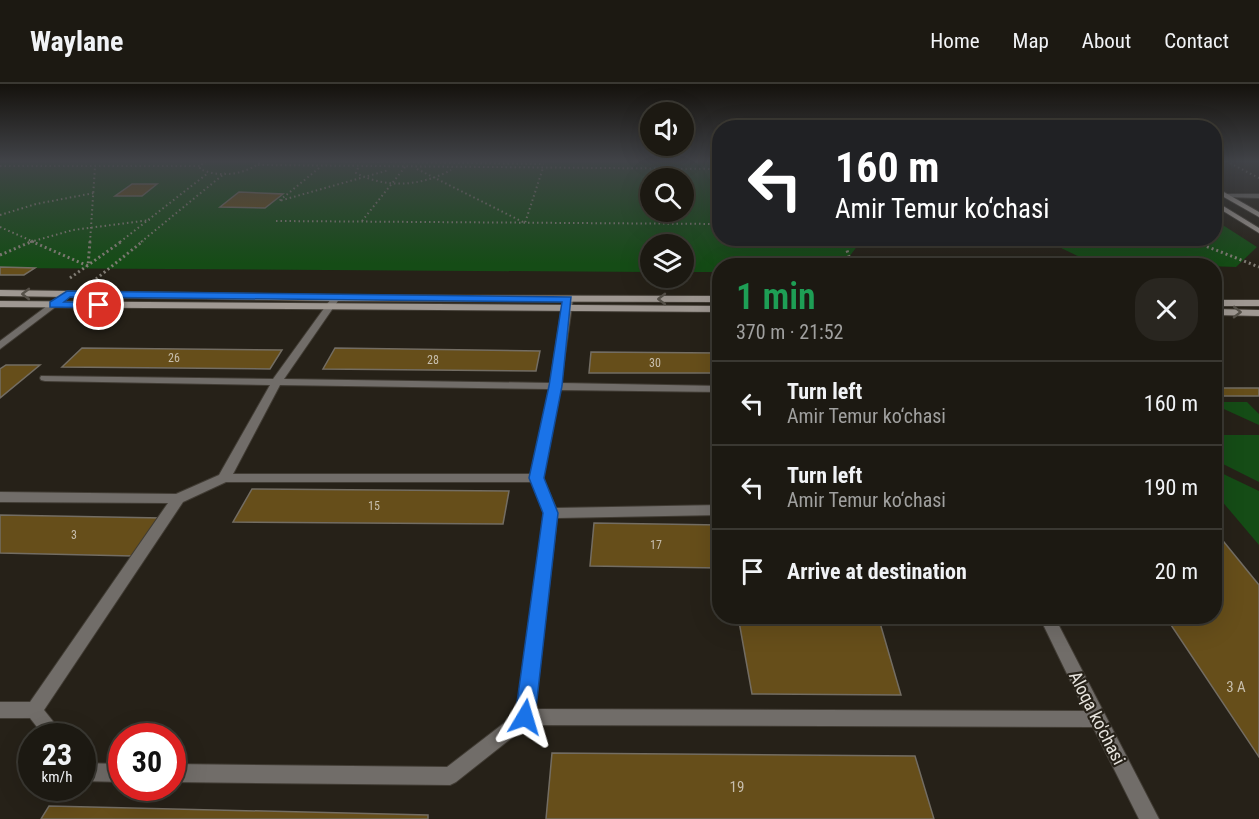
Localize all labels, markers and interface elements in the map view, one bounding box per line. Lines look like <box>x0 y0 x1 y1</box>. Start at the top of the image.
text: Waylane <box>30 25 123 58</box>
text: Home <box>930 29 980 53</box>
text: Map <box>1013 29 1049 53</box>
text: About <box>1082 29 1131 53</box>
text: Contact <box>1164 29 1229 53</box>
map controls <box>640 102 694 288</box>
button: sound <box>640 102 694 156</box>
text: 160 m <box>835 143 940 192</box>
icon: left <box>736 144 814 222</box>
button: search <box>640 168 694 222</box>
text: Amir Temur ko‘chasi <box>835 193 1050 225</box>
button: layers <box>640 234 694 288</box>
text: 1 min <box>736 276 816 318</box>
button: close <box>1135 278 1198 341</box>
pin <box>73 279 124 330</box>
one-way arrow <box>21 287 30 300</box>
icon: arrive <box>82 288 115 321</box>
one-way arrow <box>657 293 666 305</box>
one-way arrow <box>1233 306 1242 319</box>
text: 370 m · 21:52 <box>736 320 843 344</box>
house number: 26 <box>168 351 180 365</box>
house number: 28 <box>427 353 439 367</box>
house number: 30 <box>649 356 661 370</box>
text: Turn left <box>787 379 862 404</box>
icon: left <box>736 387 769 420</box>
text: 160 m <box>1144 391 1198 416</box>
text: Amir Temur ko‘chasi <box>787 404 946 428</box>
text: Turn left <box>787 463 862 488</box>
icon: left <box>736 471 769 504</box>
text: 190 m <box>1144 475 1198 500</box>
text: Amir Temur ko‘chasi <box>787 488 946 512</box>
house number: 15 <box>368 499 380 513</box>
house number: 3 <box>71 528 77 542</box>
house number: 17 <box>650 538 662 552</box>
icon: arrive <box>736 555 769 588</box>
text: Arrive at destination <box>787 559 967 584</box>
text: 20 m <box>1155 559 1198 584</box>
street label: Aloqa ko'chasi <box>1065 668 1130 768</box>
house number: 3 А <box>1226 678 1246 696</box>
position arrow <box>493 685 557 749</box>
speed limit sign: 30 <box>108 723 186 801</box>
text: 23 <box>42 737 72 772</box>
text: km/h <box>42 768 72 786</box>
house number: 19 <box>730 778 744 796</box>

